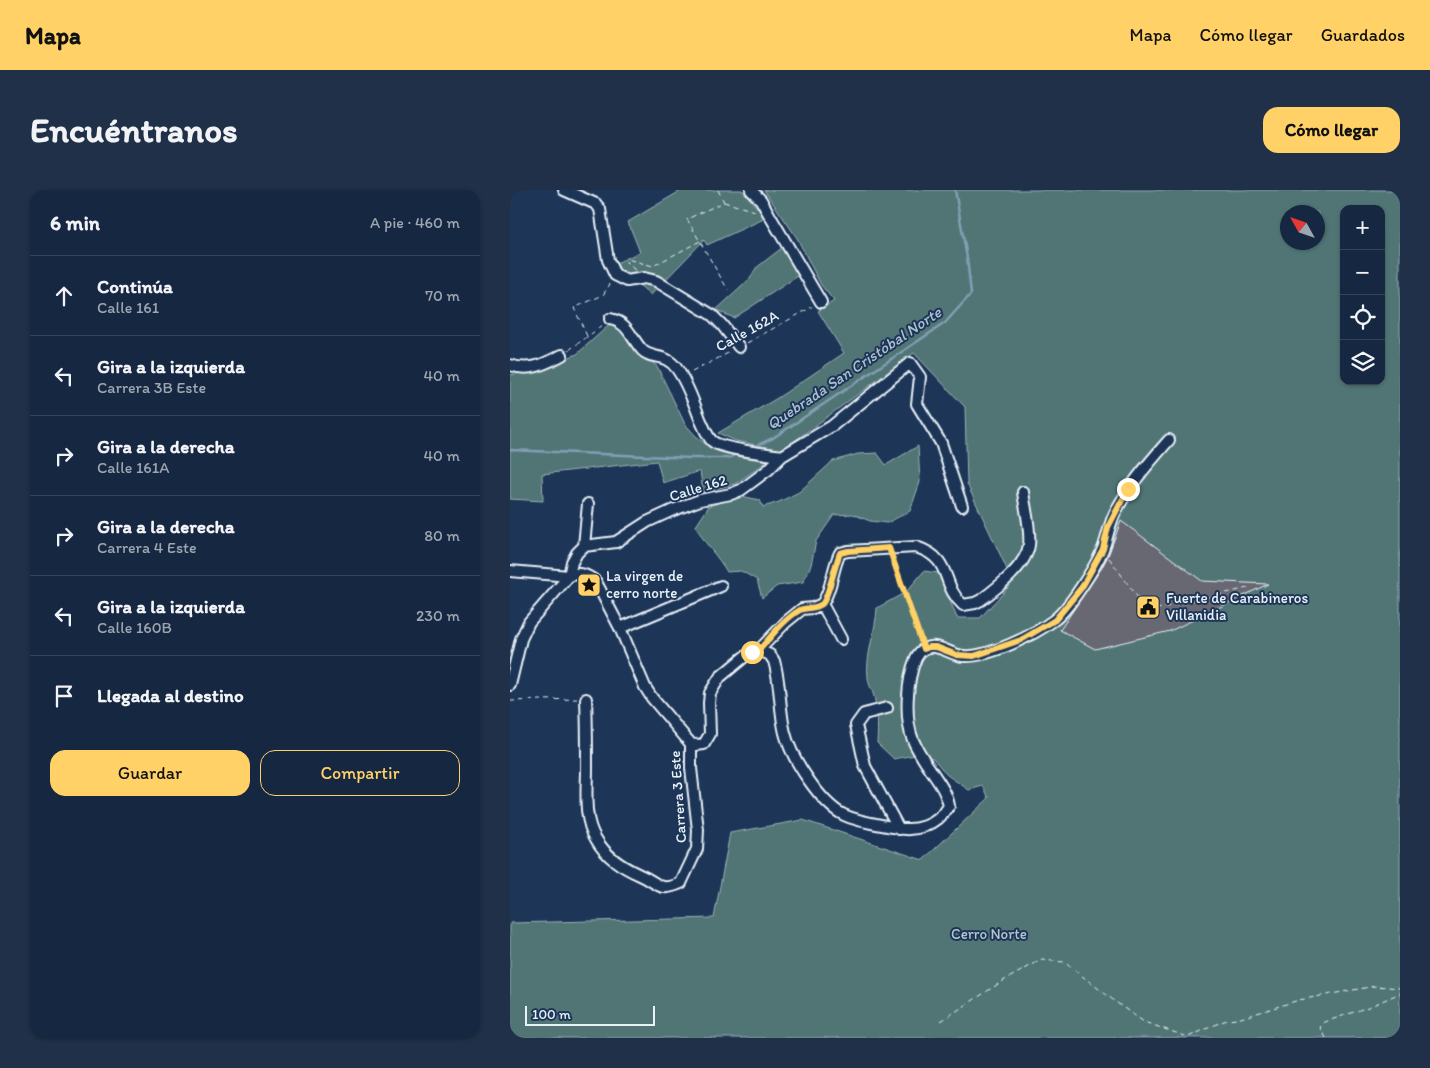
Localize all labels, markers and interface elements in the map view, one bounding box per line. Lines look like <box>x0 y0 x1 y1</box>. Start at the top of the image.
text: Mapa <box>25 21 81 50</box>
text: Mapa <box>1130 24 1171 46</box>
text: Cómo llegar <box>1199 24 1293 46</box>
text: Guardados <box>1321 24 1405 46</box>
button: Cómo llegar <box>1263 107 1400 153</box>
text: Encuéntranos <box>30 109 238 151</box>
north arrow <box>1280 205 1325 250</box>
map controls <box>1340 205 1385 385</box>
button: + <box>1340 205 1385 250</box>
text: 6 min <box>50 210 100 235</box>
text: A pie · 460 m <box>370 213 460 232</box>
button: − <box>1340 250 1385 295</box>
text: Continúa <box>97 275 173 298</box>
icon: ahead <box>50 282 78 310</box>
text: 70 m <box>425 286 460 305</box>
button: locate <box>1340 295 1385 340</box>
text: Calle 161 <box>97 298 159 317</box>
water label: Quebrada San Cristóbal Norte <box>763 302 946 434</box>
street label: Calle 162A <box>713 306 782 356</box>
button: layers <box>1340 340 1385 385</box>
text: Gira a la izquierda <box>97 355 245 378</box>
icon: left <box>50 362 78 390</box>
text: 40 m <box>423 366 460 385</box>
text: Carrera 3B Este <box>97 378 206 397</box>
text: Gira a la derecha <box>97 435 235 458</box>
icon: right <box>50 442 78 470</box>
text: 40 m <box>423 446 460 465</box>
text: Calle 161A <box>97 458 169 477</box>
street label: Calle 162 <box>667 471 729 505</box>
route end <box>1117 478 1140 501</box>
text: Gira a la derecha <box>97 515 235 538</box>
icon: right <box>50 522 78 550</box>
text: 80 m <box>424 526 460 545</box>
text: Carrera 4 Este <box>97 538 197 557</box>
place label: La virgen de cerro norte <box>606 567 683 602</box>
place icon: La virgen de cerro norte <box>576 572 602 598</box>
place label: Fuerte de Carabineros Villanidia <box>1166 589 1308 624</box>
public building icon: Fuerte de Carabineros Villanidia <box>1135 594 1161 620</box>
text: Gira a la izquierda <box>97 595 245 618</box>
icon: left <box>50 602 78 630</box>
text: 230 m <box>416 606 460 625</box>
text: Calle 160B <box>97 618 172 637</box>
route start <box>741 641 764 664</box>
icon: arrive <box>50 682 78 710</box>
text: Llegada al destino <box>97 684 244 707</box>
button: Guardar <box>50 750 250 796</box>
button: Compartir <box>260 750 460 796</box>
street label: Carrera 3 Este <box>666 750 690 844</box>
park label: Cerro Norte <box>951 925 1027 943</box>
scale bar <box>525 1003 655 1026</box>
text: 100 m <box>532 1006 571 1023</box>

